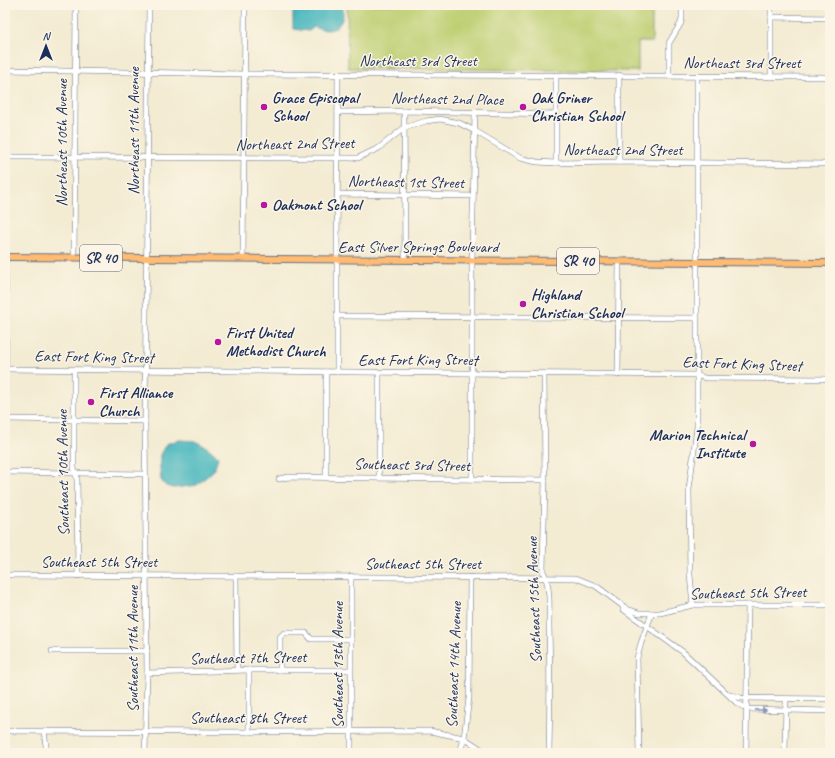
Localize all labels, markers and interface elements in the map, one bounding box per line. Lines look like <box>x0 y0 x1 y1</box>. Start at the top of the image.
north arrow <box>26 26 66 66</box>
text: N <box>43 29 52 43</box>
street label: Northeast 3rd Street <box>359 51 478 71</box>
street label: Northeast 3rd Street <box>683 53 802 73</box>
street label: Northeast 11th Avenue <box>124 65 144 195</box>
street label: Northeast 10th Avenue <box>52 77 72 207</box>
place label: Grace Episcopal School <box>272 88 361 126</box>
street label: Northeast 2nd Place <box>391 88 505 110</box>
place label: Oak Griner Christian School <box>531 88 626 126</box>
marker: Grace Episcopal School <box>259 102 269 112</box>
marker: Oak Griner Christian School <box>518 102 528 112</box>
street label: Northeast 2nd Street <box>235 133 356 155</box>
street label: Northeast 2nd Street <box>563 140 684 160</box>
street label: Northeast 1st Street <box>348 171 466 193</box>
place label: Oakmont School <box>272 195 364 215</box>
marker: Oakmont School <box>259 200 269 210</box>
street label: East Silver Springs Boulevard <box>338 237 501 257</box>
road number: SR 40 <box>80 245 122 271</box>
road number: SR 40 <box>557 248 599 274</box>
place label: Highland Christian School <box>531 285 626 323</box>
marker: Highland Christian School <box>518 299 528 309</box>
place label: First United Methodist Church <box>226 323 326 361</box>
marker: First United Methodist Church <box>213 337 223 347</box>
street label: East Fort King Street <box>34 346 157 368</box>
street label: East Fort King Street <box>358 350 480 370</box>
street label: East Fort King Street <box>682 352 805 376</box>
place label: First Alliance Church <box>99 383 174 421</box>
marker: First Alliance Church <box>86 397 96 407</box>
street label: Southeast 10th Avenue <box>52 408 74 536</box>
place label: Marion Technical Institute <box>649 425 748 463</box>
marker: Marion Technical Institute <box>748 439 758 449</box>
street label: Southeast 3rd Street <box>354 454 472 476</box>
street label: Southeast 15th Avenue <box>522 535 546 663</box>
street label: Southeast 5th Street <box>41 552 159 572</box>
street label: Southeast 5th Street <box>365 554 483 574</box>
street label: Southeast 5th Street <box>689 582 808 604</box>
street label: Southeast 11th Avenue <box>123 584 143 712</box>
street label: Southeast 13th Avenue <box>328 600 348 728</box>
street label: Southeast 14th Avenue <box>442 600 466 728</box>
street label: Southeast 7th Street <box>189 647 308 669</box>
one-way arrow <box>755 707 768 713</box>
street label: Southeast 8th Street <box>190 708 308 728</box>

